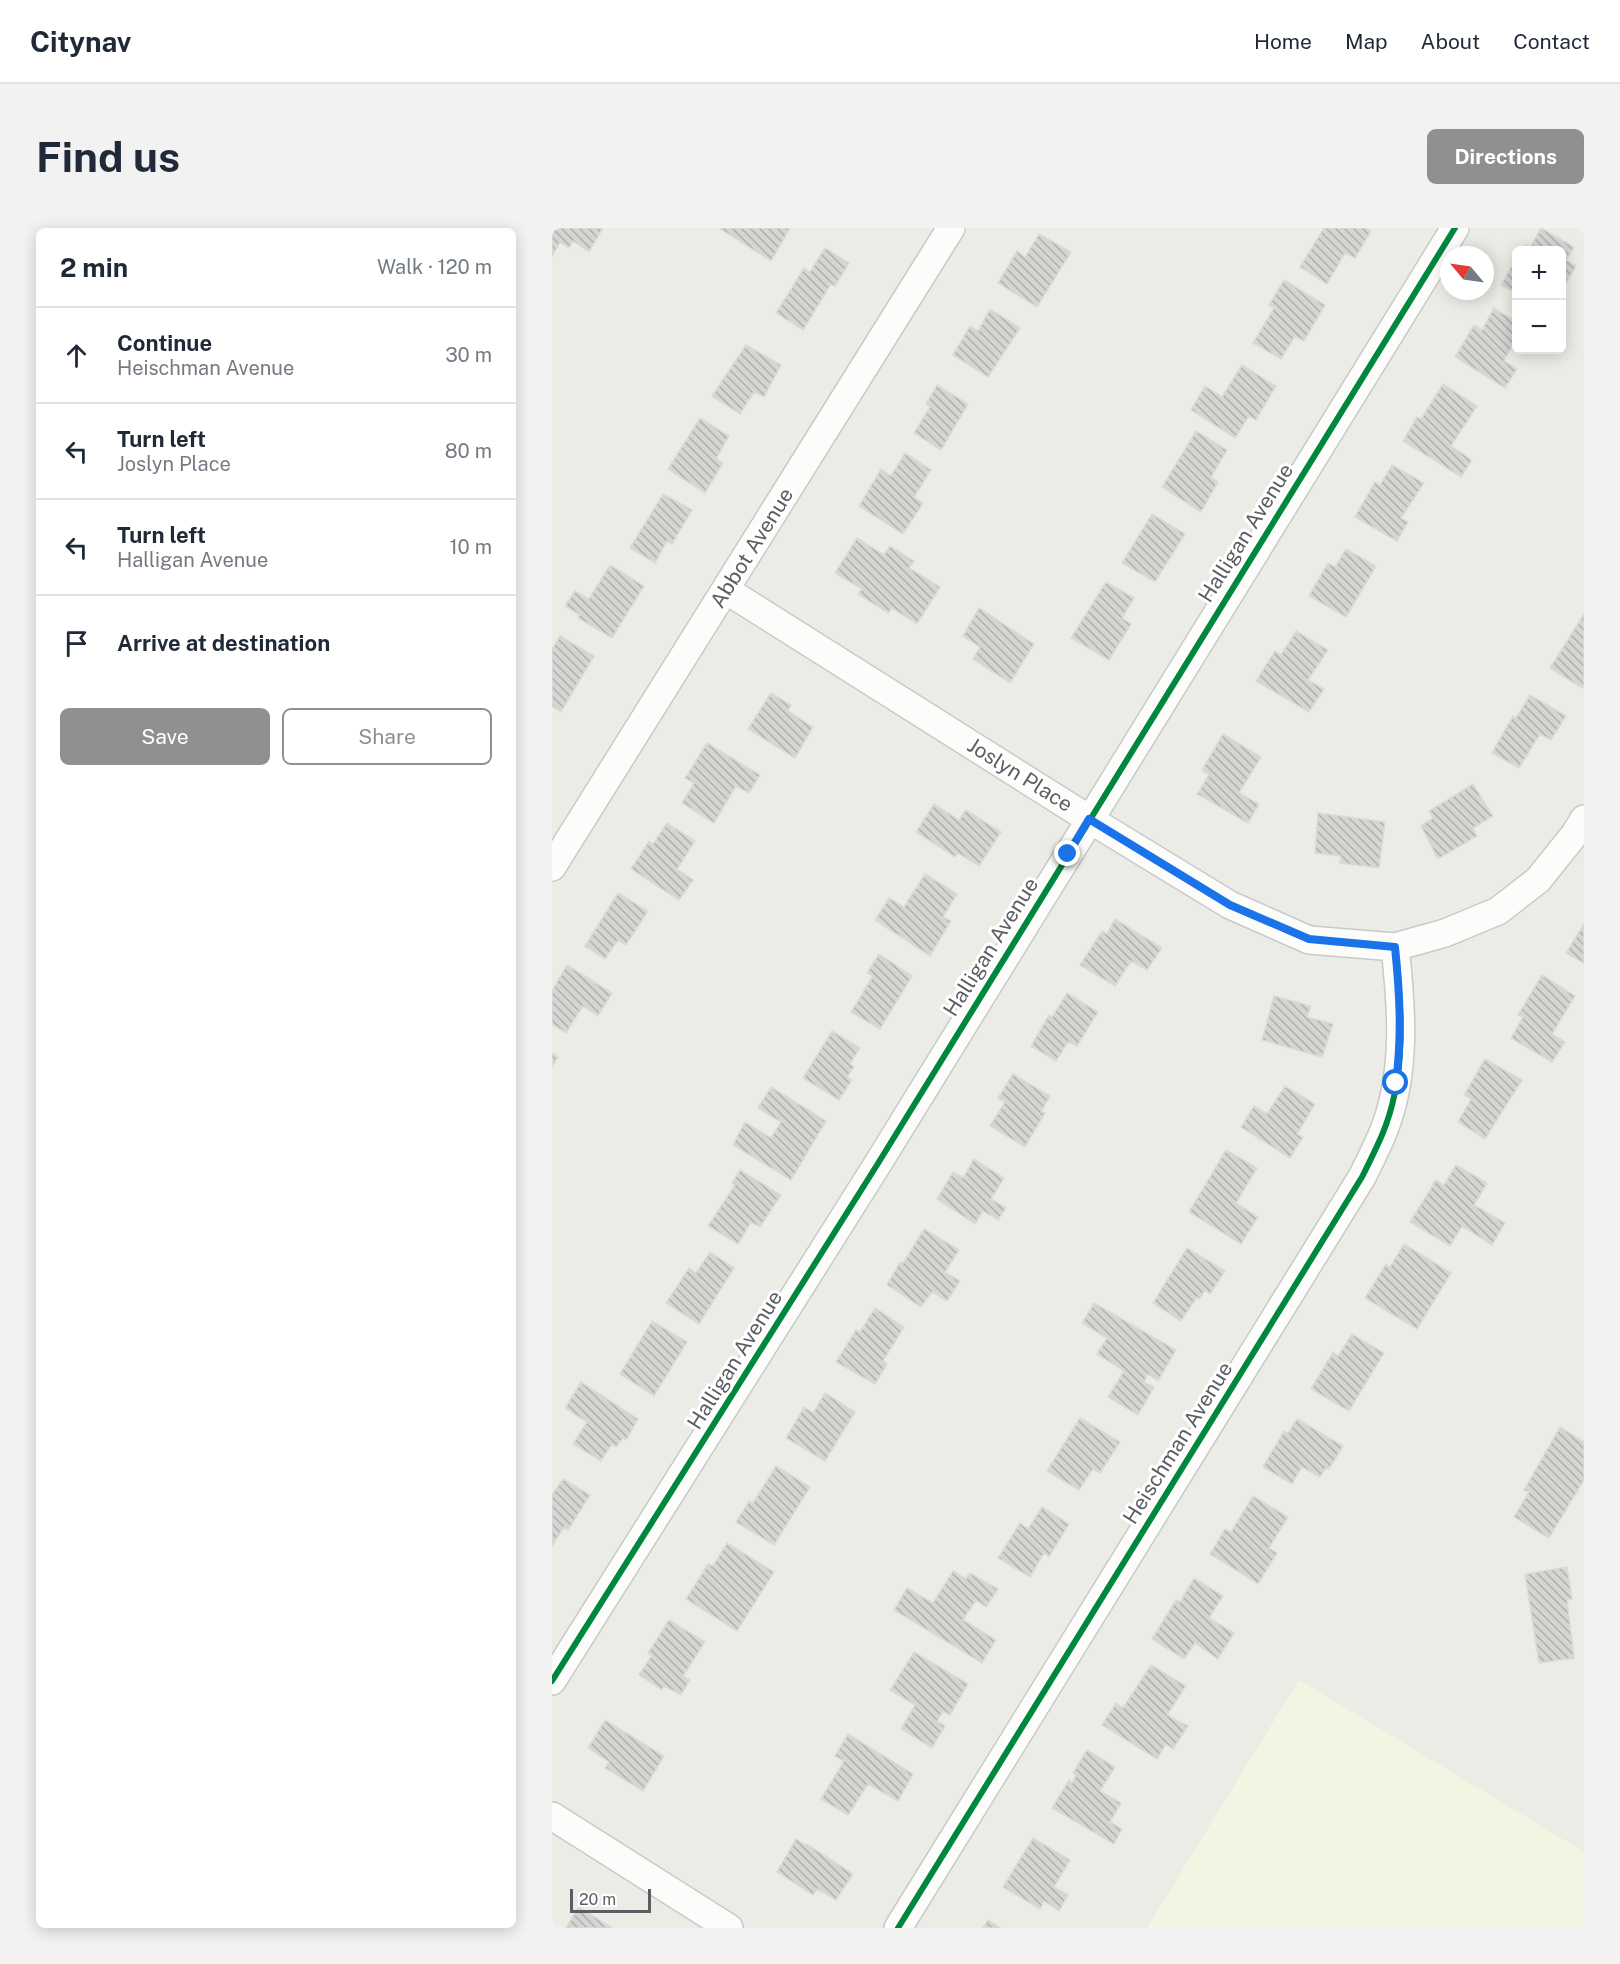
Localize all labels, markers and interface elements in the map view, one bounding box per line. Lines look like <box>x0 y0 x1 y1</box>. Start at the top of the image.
text: Citynav <box>30 25 131 58</box>
text: Home <box>1254 29 1312 54</box>
text: Map <box>1345 29 1388 54</box>
text: About <box>1421 29 1480 54</box>
text: Contact <box>1513 29 1590 54</box>
button: Directions <box>1427 129 1584 184</box>
text: Find us <box>36 132 180 181</box>
north arrow <box>1440 246 1494 300</box>
map controls <box>1512 246 1566 354</box>
button: + <box>1512 246 1566 300</box>
text: 2 min <box>60 252 128 283</box>
text: Walk · 120 m <box>377 255 492 279</box>
button: − <box>1512 300 1566 354</box>
text: Continue <box>117 330 212 356</box>
icon: ahead <box>60 339 93 372</box>
text: 30 m <box>445 343 492 367</box>
text: Heischman Avenue <box>117 356 294 380</box>
text: Turn left <box>117 426 206 452</box>
icon: left <box>60 435 93 468</box>
text: 80 m <box>445 439 492 463</box>
text: Joslyn Place <box>117 452 231 476</box>
street label: Halligan Avenue <box>1193 459 1298 607</box>
street label: Abbot Avenue <box>705 483 798 612</box>
text: Turn left <box>117 522 206 548</box>
icon: left <box>60 531 93 564</box>
text: 10 m <box>449 535 492 559</box>
text: Halligan Avenue <box>117 548 268 572</box>
icon: arrive <box>60 627 93 660</box>
text: Arrive at destination <box>117 630 330 656</box>
button: Save <box>60 708 270 765</box>
button: Share <box>282 708 492 765</box>
street label: Joslyn Place <box>963 732 1078 817</box>
route end <box>1054 840 1080 866</box>
street label: Halligan Avenue <box>938 873 1043 1021</box>
route start <box>1382 1069 1408 1095</box>
street label: Halligan Avenue <box>682 1286 787 1434</box>
street label: Heischman Avenue <box>1118 1357 1237 1528</box>
scale bar <box>570 1886 651 1914</box>
text: 20 m <box>579 1890 616 1909</box>

